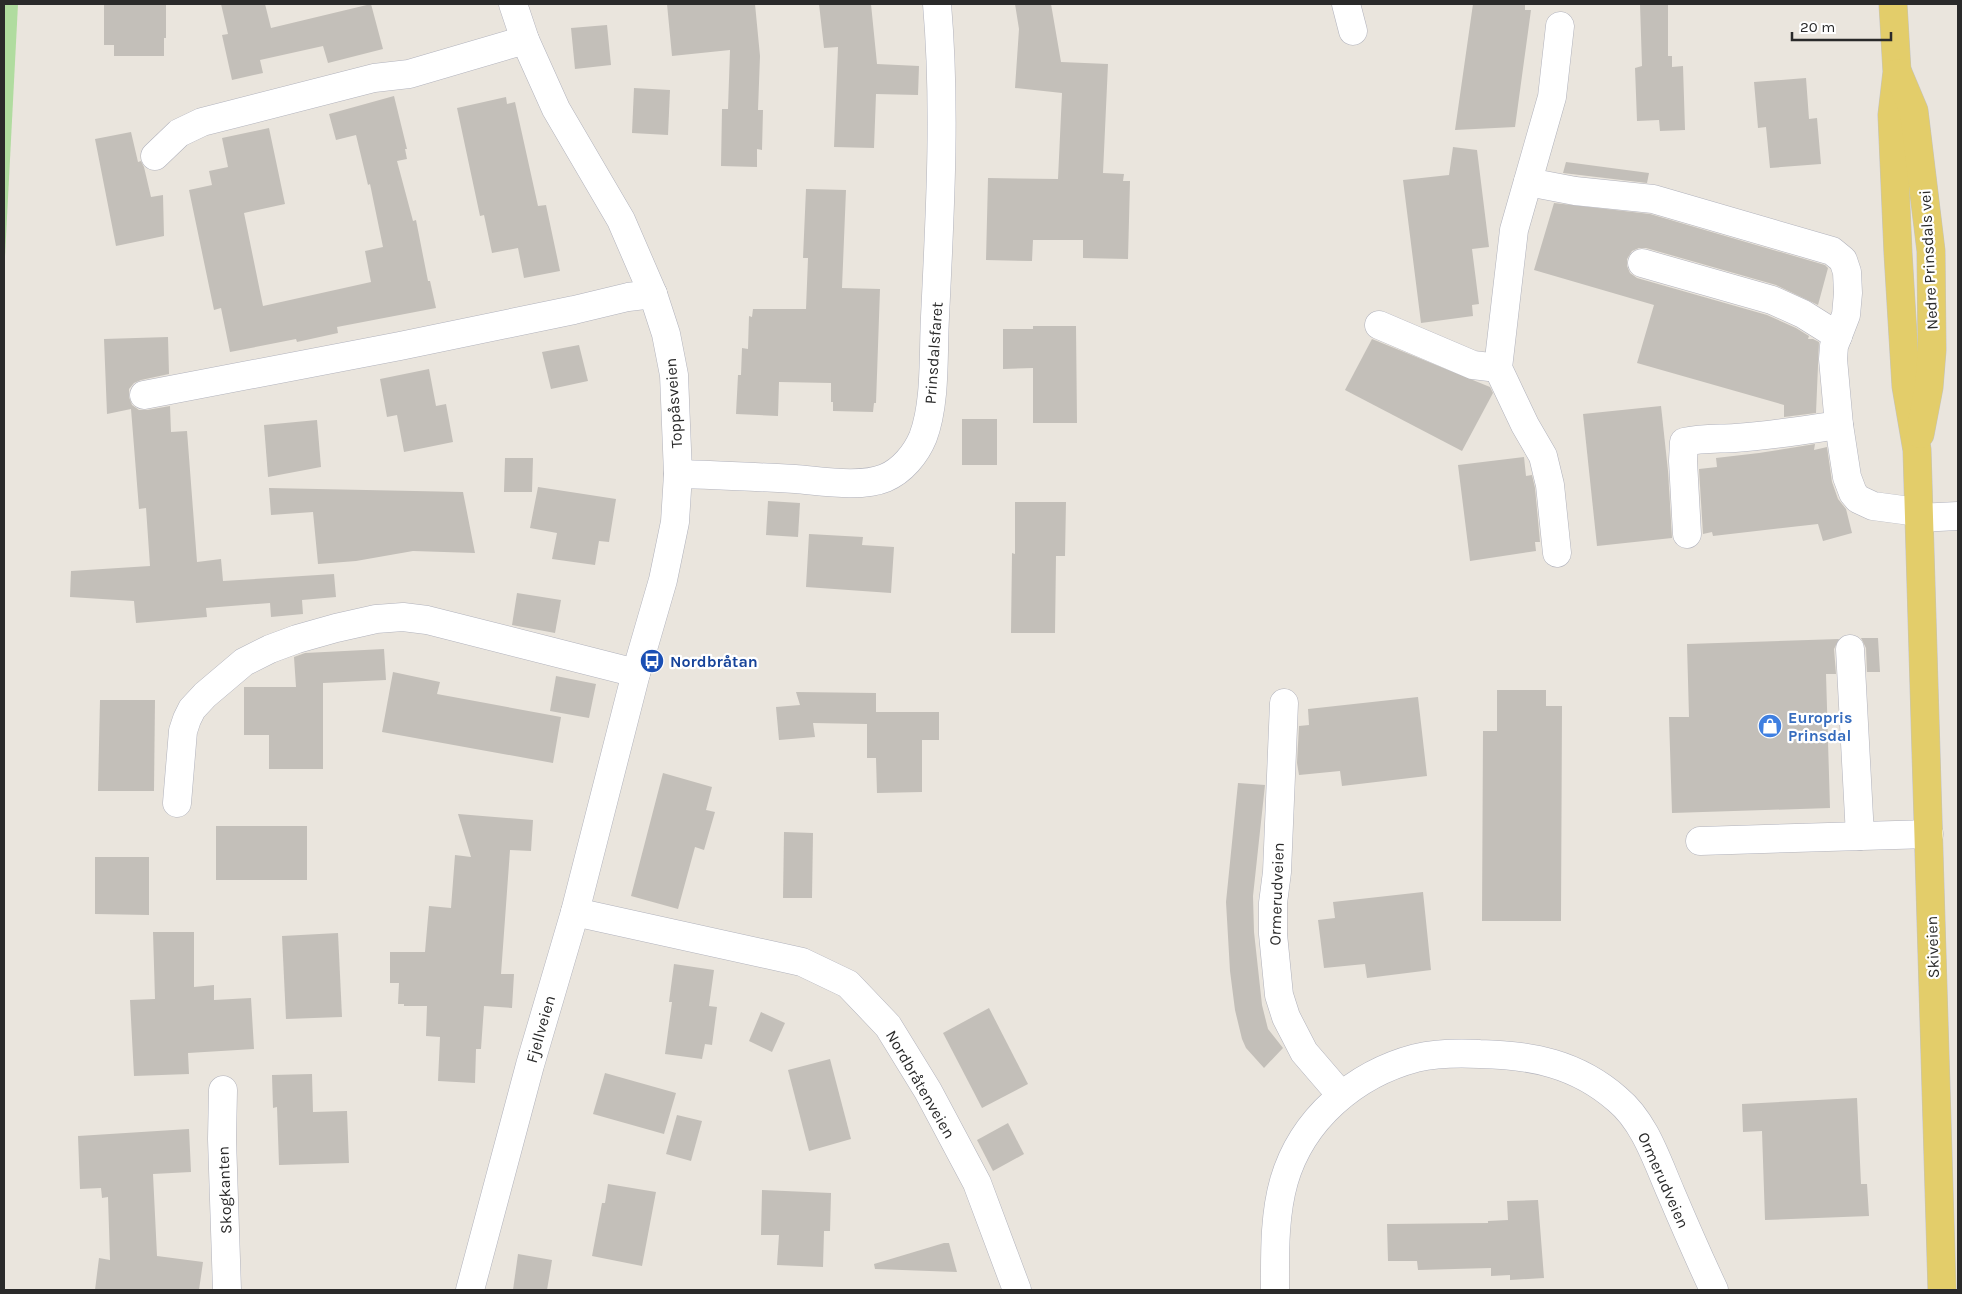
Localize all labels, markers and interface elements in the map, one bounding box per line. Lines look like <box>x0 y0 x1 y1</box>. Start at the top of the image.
scale bar <box>1792 10 1891 42</box>
text: 20 m <box>1800 18 1835 36</box>
street label: Nedre Prinsdals vei <box>1915 190 1942 330</box>
street label: Prinsdalsfaret <box>920 301 947 405</box>
street label: Toppåsveien <box>661 357 686 449</box>
bus stop icon: Nordbråtan <box>639 648 665 674</box>
place label: Nordbråtan <box>670 652 758 671</box>
place label: Europris Prinsdal <box>1788 708 1852 745</box>
shop icon: Europris Prinsdal <box>1757 713 1783 739</box>
street label: Ormerudveien <box>1265 842 1288 946</box>
street label: Skiveien <box>1922 915 1943 978</box>
street label: Fjellveien <box>522 993 559 1065</box>
street label: Nordbråtenveien <box>882 1027 959 1142</box>
street label: Ormerudveien <box>1634 1129 1693 1231</box>
street label: Skogkanten <box>213 1146 236 1234</box>

